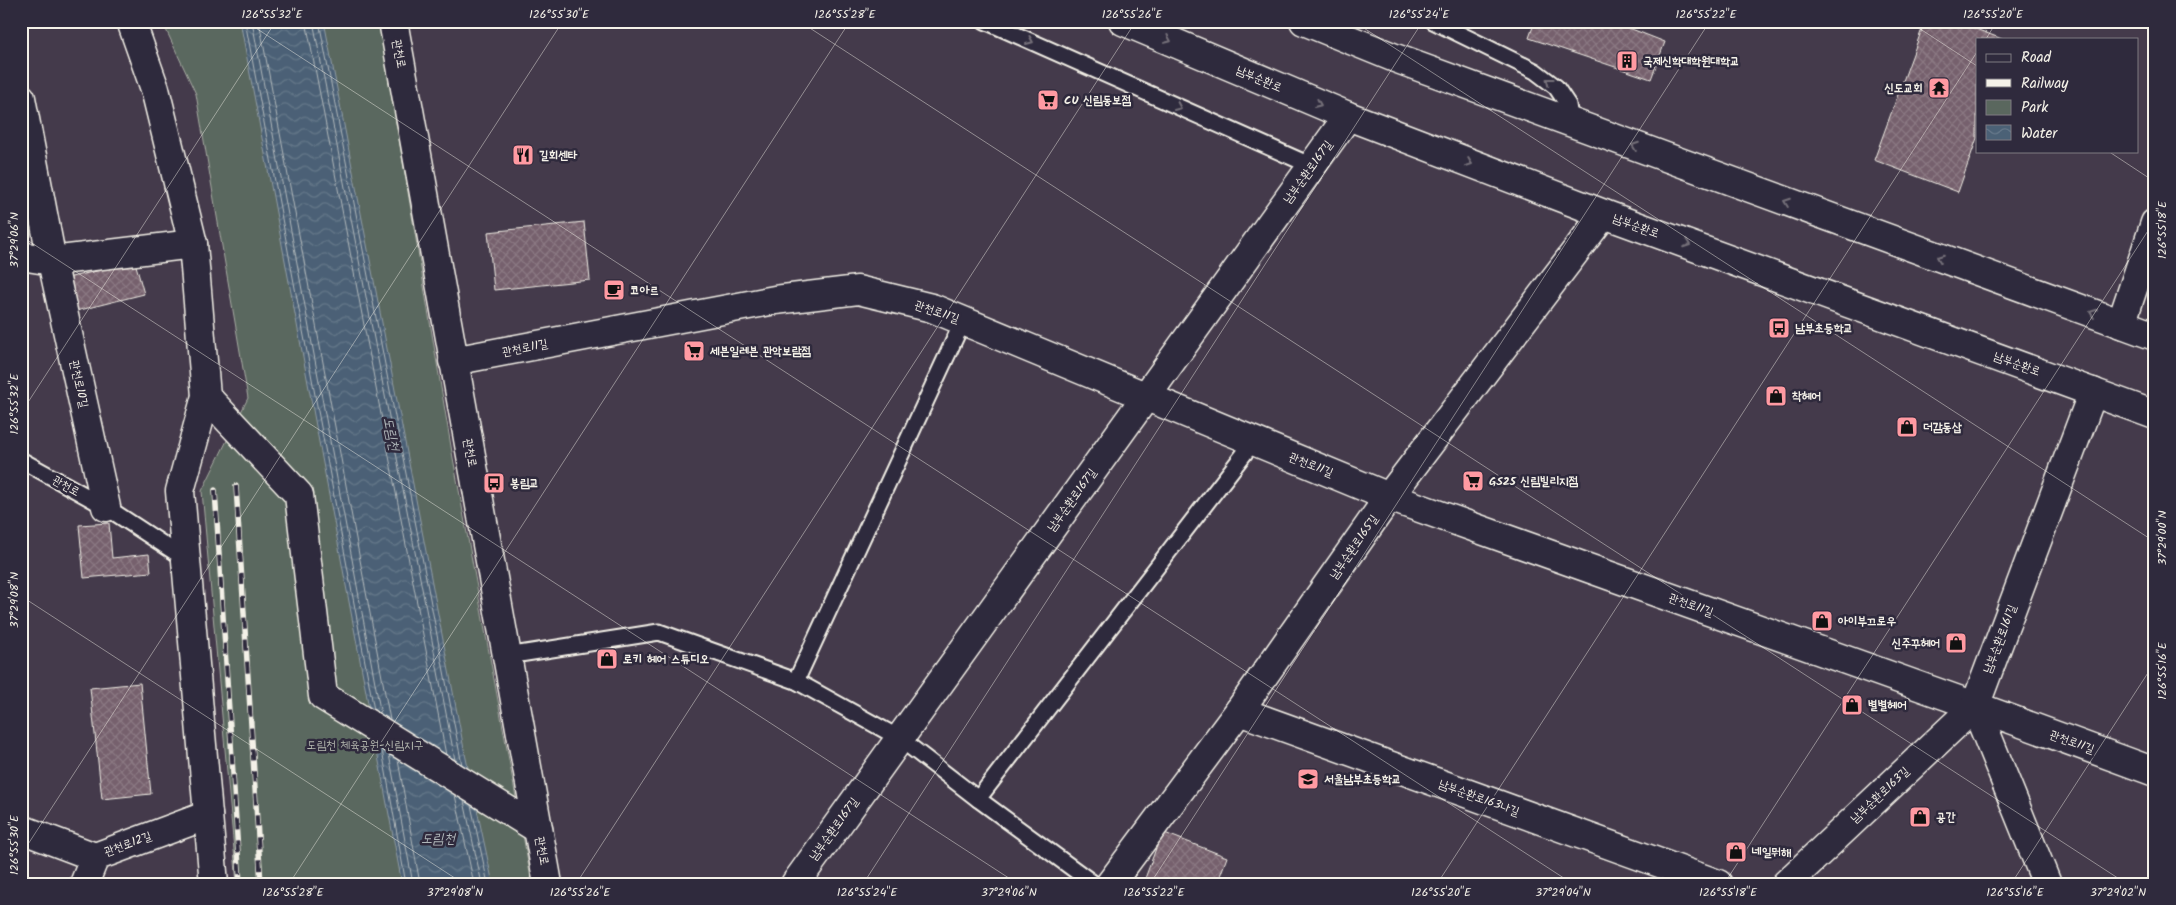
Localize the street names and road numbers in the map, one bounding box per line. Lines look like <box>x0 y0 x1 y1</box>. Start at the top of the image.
street label: 관천로 <box>387 38 411 70</box>
street label: 남부순환로 <box>1233 61 1285 97</box>
street label: 남부순환로167길 <box>1279 136 1338 207</box>
street label: 남부순환로 <box>1610 209 1662 243</box>
street label: 관천로11길 <box>912 296 962 329</box>
street label: 관천로11길 <box>501 334 550 362</box>
street label: 남부순환로 <box>1991 347 2043 381</box>
street label: 관천로10길 <box>65 358 93 410</box>
street label: 관천로 <box>458 437 482 469</box>
street label: 관천로11길 <box>1286 448 1336 483</box>
street label: 남부순환로167길 <box>1043 464 1102 535</box>
street label: 관천로 <box>49 471 83 501</box>
street label: 남부순환로165길 <box>1325 511 1383 583</box>
street label: 관천로11길 <box>1666 588 1716 622</box>
street label: 남부순환로161길 <box>1978 602 2022 676</box>
street label: 관천로11길 <box>2047 725 2097 759</box>
street label: 남부순환로163길 <box>1846 762 1914 828</box>
street label: 남부순환로163나길 <box>1436 775 1522 822</box>
street label: 남부순환로167길 <box>805 793 864 864</box>
street label: 관천로12길 <box>102 827 155 861</box>
street label: 관천로 <box>530 835 554 867</box>

